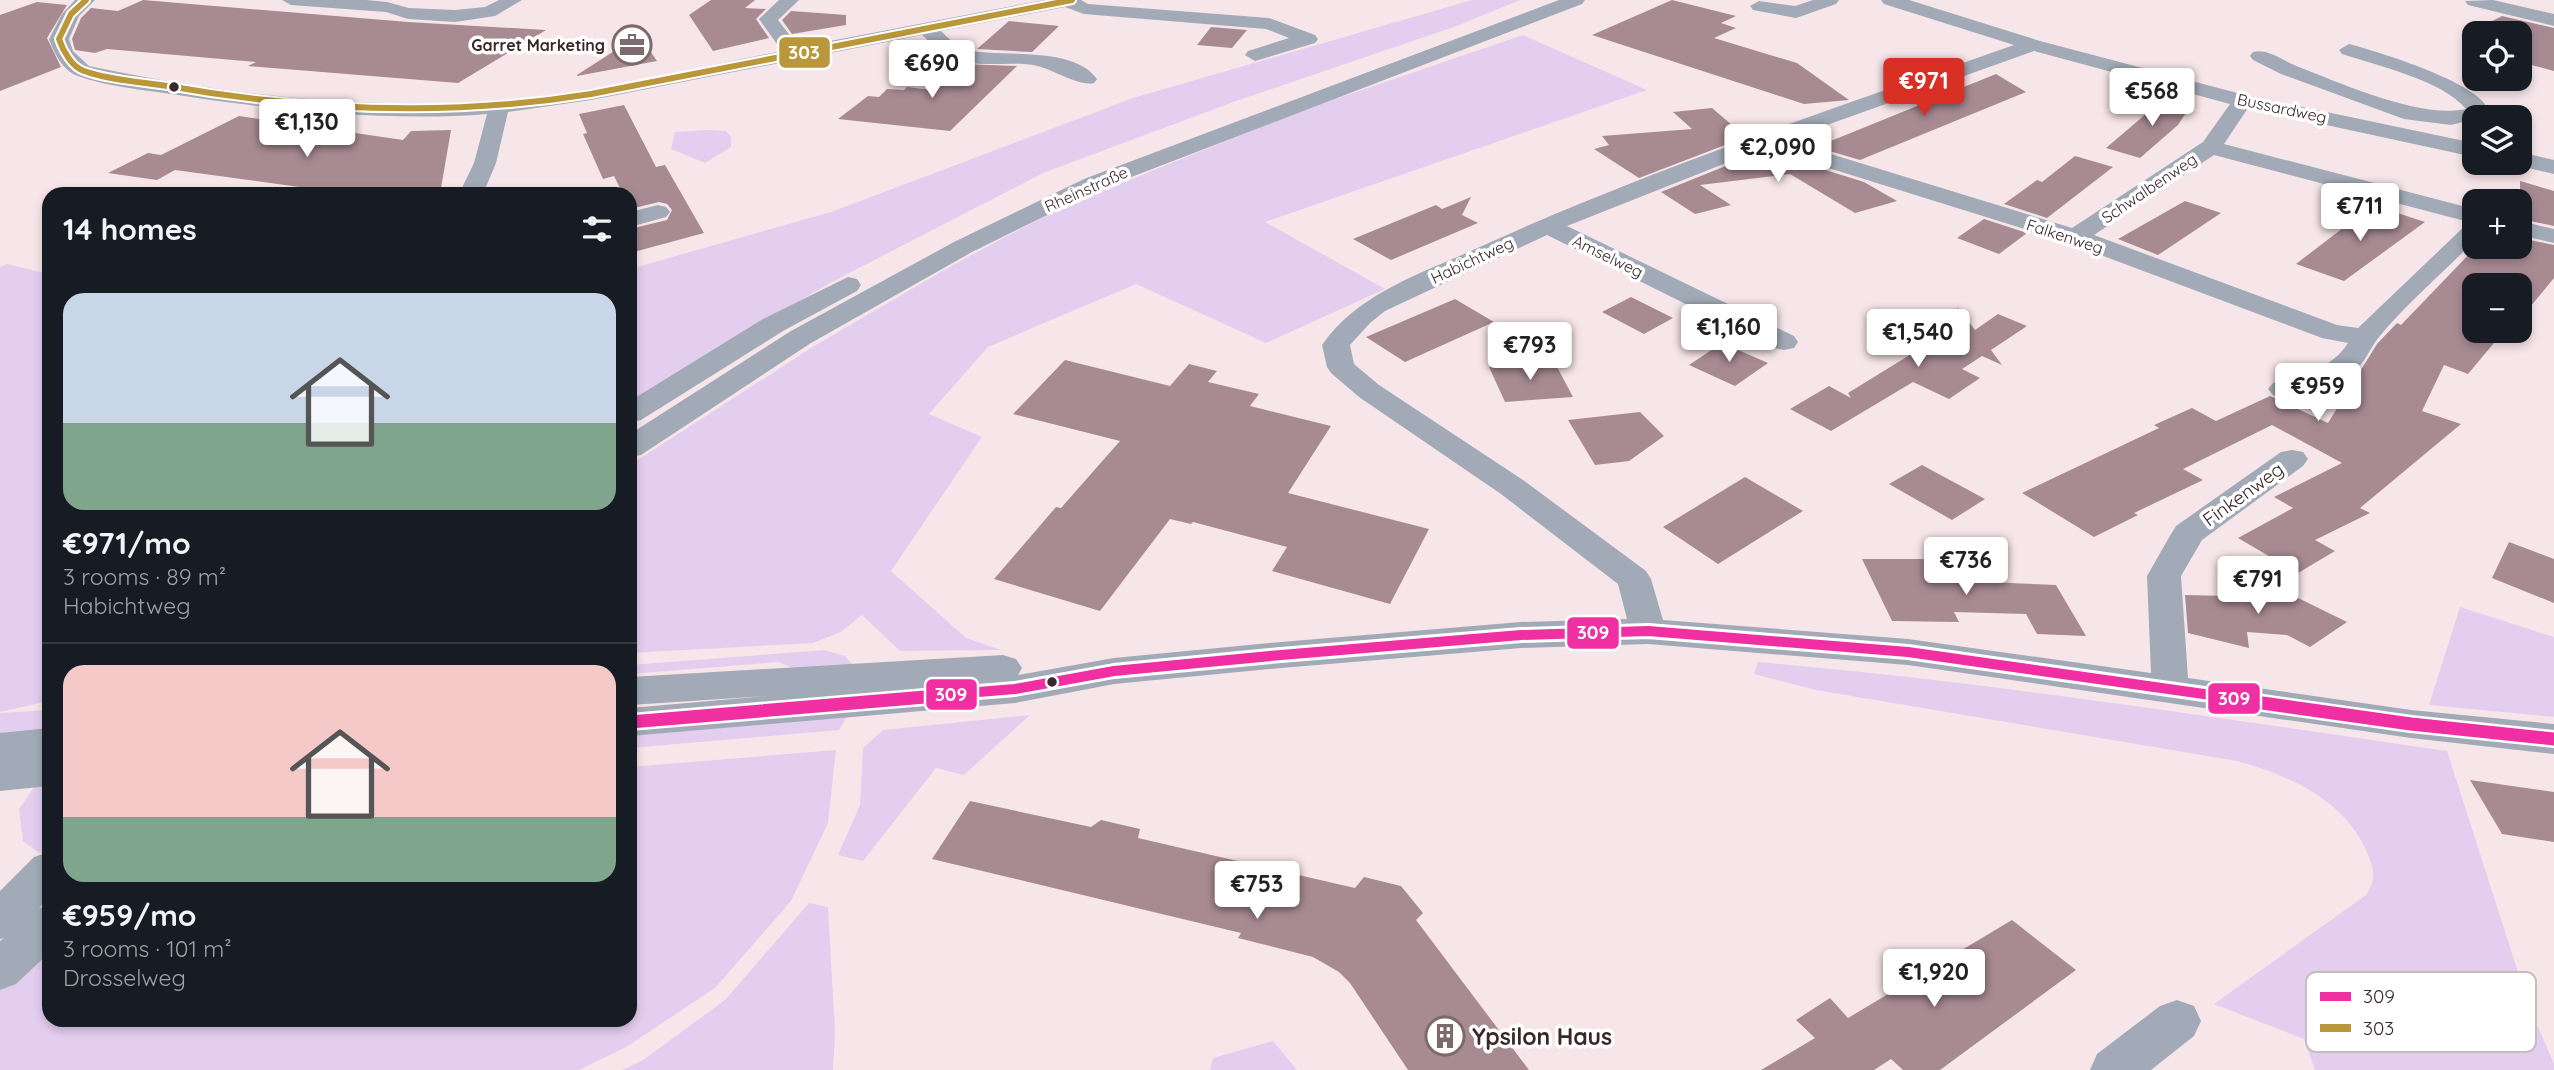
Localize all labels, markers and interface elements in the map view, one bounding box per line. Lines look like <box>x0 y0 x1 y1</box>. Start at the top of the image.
map controls <box>2462 21 2532 343</box>
button: locate <box>2462 21 2532 91</box>
office icon: Garret Marketing <box>611 24 653 66</box>
place label: Garret Marketing <box>471 35 605 55</box>
line badge: 303 <box>778 36 831 69</box>
text: 303 <box>788 40 820 64</box>
pin: €690 <box>891 41 973 100</box>
text: €690 <box>905 48 959 77</box>
pin: €971 <box>1883 58 1965 118</box>
text: €971 <box>1899 66 1949 95</box>
pin: €568 <box>2111 68 2193 128</box>
text: €568 <box>2126 76 2179 105</box>
unlabelled marker <box>167 80 181 94</box>
street label: Bussardweg <box>2235 89 2329 127</box>
pin: €1,130 <box>250 100 364 159</box>
button: layers <box>2462 105 2532 175</box>
text: €1,130 <box>275 107 339 136</box>
pin: €2,090 <box>1721 124 1835 184</box>
text: €2,090 <box>1740 132 1816 161</box>
street label: Schwalbenweg <box>2097 149 2201 227</box>
street label: Rheinstraße <box>1041 162 1131 216</box>
pin: €711 <box>2319 184 2401 243</box>
button: + <box>2462 189 2532 259</box>
text: €711 <box>2337 191 2383 220</box>
text: 14 homes <box>63 210 197 248</box>
icon: filters <box>578 210 616 248</box>
street label: Falkenweg <box>2024 214 2106 258</box>
street label: Amselweg <box>1570 230 1646 282</box>
street label: Habichtweg <box>1428 232 1516 288</box>
button: − <box>2462 273 2532 343</box>
pin: €1,160 <box>1672 304 1786 364</box>
pin: €1,540 <box>1861 310 1975 369</box>
text: €1,160 <box>1697 312 1761 341</box>
text: €1,540 <box>1883 317 1953 346</box>
pin: €793 <box>1489 322 1571 382</box>
text: €793 <box>1504 330 1556 359</box>
icon: home <box>277 339 403 465</box>
pin: €959 <box>2277 364 2359 423</box>
text: €959 <box>2291 371 2345 400</box>
street label: Finkenweg <box>2198 457 2288 531</box>
text: €971/mo <box>63 524 191 562</box>
pin: €736 <box>1925 538 2007 597</box>
text: €736 <box>1940 545 1992 574</box>
pin: €791 <box>2217 556 2299 616</box>
text: 3 rooms · 89 m² <box>63 562 226 591</box>
text: €791 <box>2233 564 2283 593</box>
text: Habichtweg <box>63 591 191 620</box>
line badge: 309 <box>1566 616 1620 650</box>
text: 309 <box>1577 620 1609 644</box>
unlabelled marker <box>1045 675 1059 689</box>
line badge: 309 <box>925 678 978 711</box>
text: 309 <box>935 682 967 706</box>
line badge: 309 <box>2207 682 2261 715</box>
text: 309 <box>2218 686 2250 710</box>
icon: home <box>277 711 403 837</box>
pin: €753 <box>1216 862 1298 921</box>
text: €753 <box>1231 869 1283 898</box>
text: €959/mo <box>63 896 197 934</box>
text: 3 rooms · 101 m² <box>63 934 232 963</box>
pin: €1,920 <box>1877 950 1991 1009</box>
text: €1,920 <box>1899 957 1969 986</box>
text: Drosselweg <box>63 963 186 992</box>
legend <box>2306 972 2536 1052</box>
text: 309 <box>2363 984 2395 1008</box>
building icon: Ypsilon Haus <box>1424 1015 1466 1057</box>
text: 303 <box>2363 1016 2394 1040</box>
place label: Ypsilon Haus <box>1472 1022 1612 1051</box>

